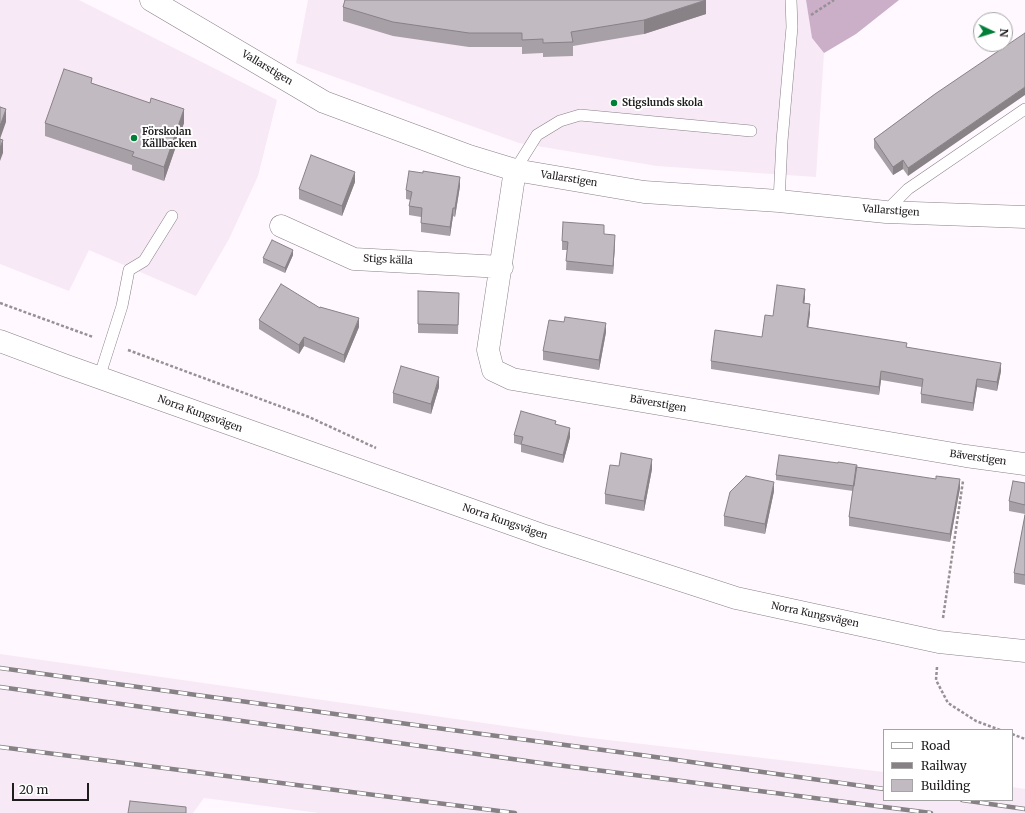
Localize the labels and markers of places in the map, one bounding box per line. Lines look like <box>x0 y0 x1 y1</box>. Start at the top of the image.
place label: Stigslunds skola <box>622 97 703 109</box>
marker: Stigslunds skola <box>609 98 619 108</box>
place label: Förskolan Källbacken <box>142 126 197 150</box>
marker: Förskolan Källbacken <box>129 133 139 143</box>

